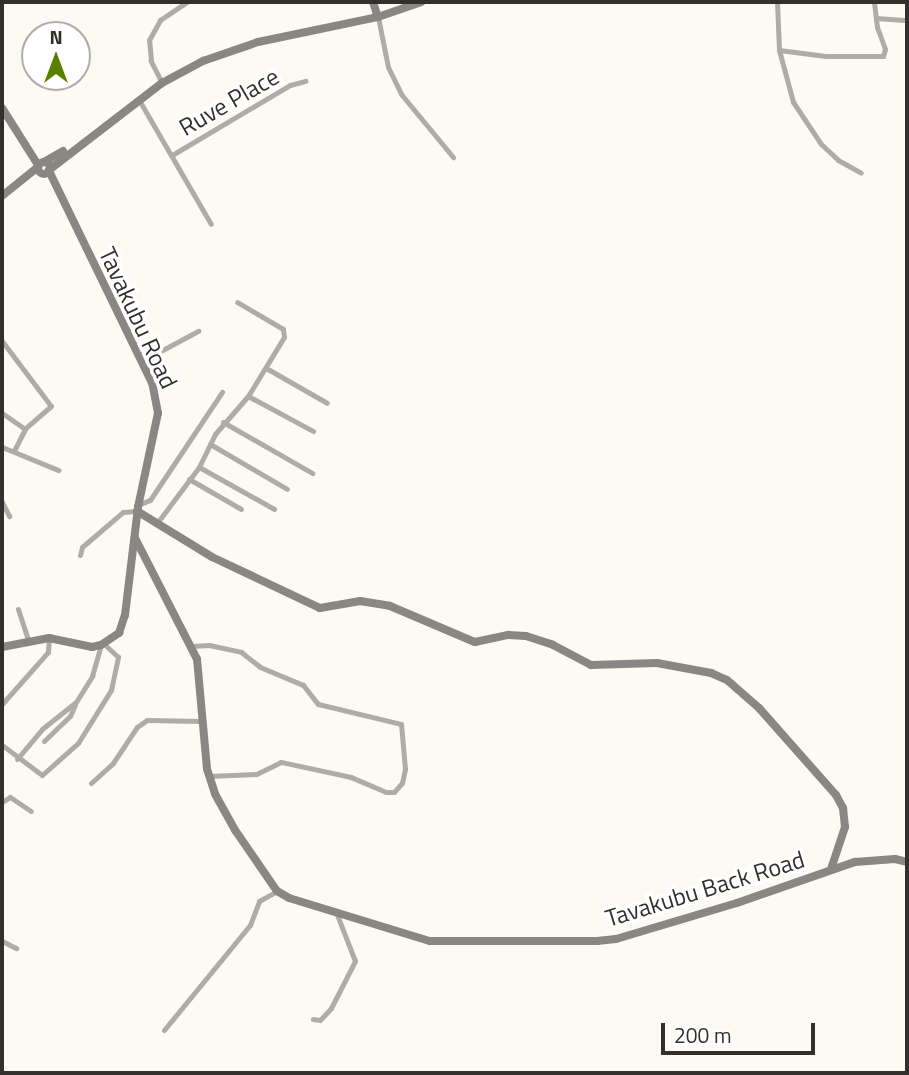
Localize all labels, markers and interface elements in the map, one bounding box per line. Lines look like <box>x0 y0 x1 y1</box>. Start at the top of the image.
north arrow <box>21 21 91 91</box>
text: N <box>49 22 63 51</box>
street label: Ruve Place <box>174 62 284 142</box>
street label: Tavakubu Road <box>93 243 183 393</box>
street label: Tavakubu Back Road <box>602 845 808 933</box>
scale bar <box>664 1009 818 1052</box>
text: 200 m <box>674 1019 731 1051</box>

